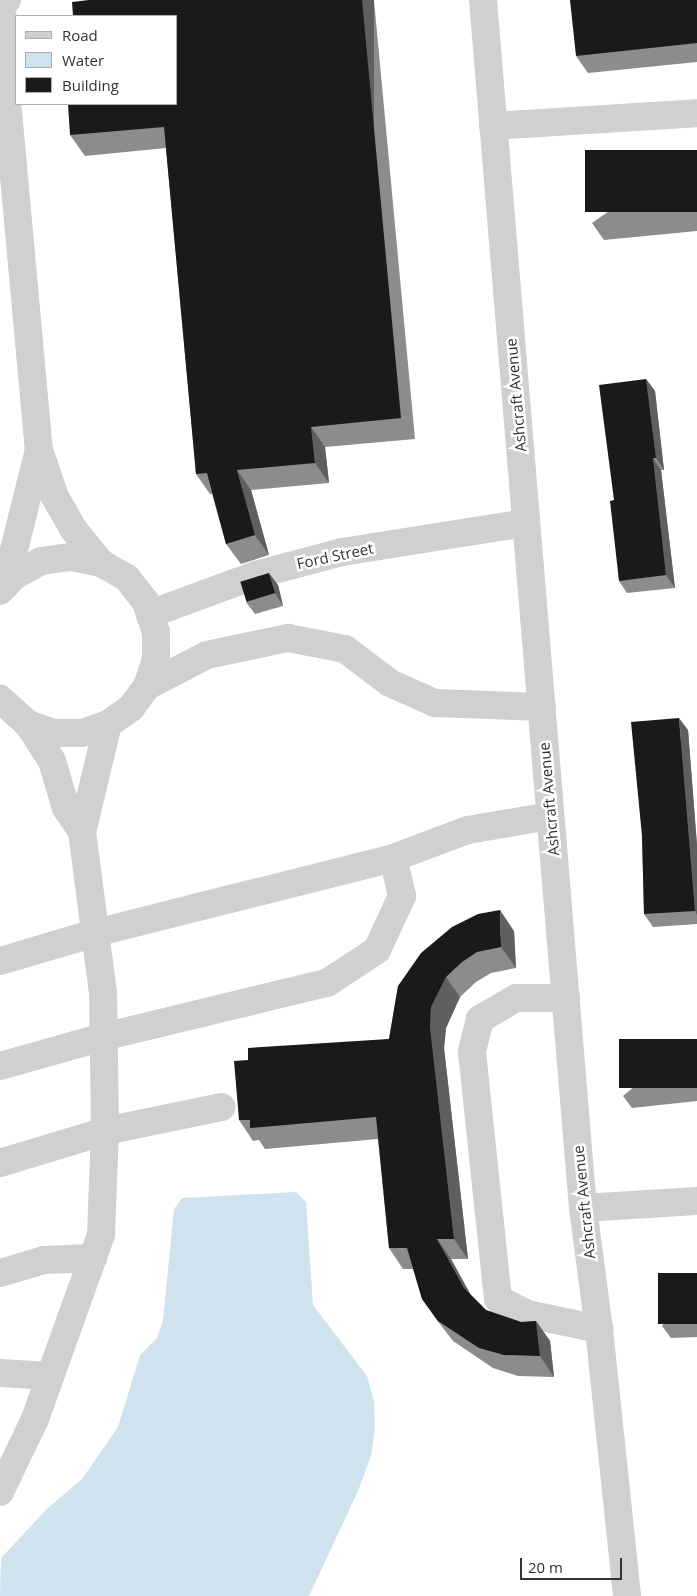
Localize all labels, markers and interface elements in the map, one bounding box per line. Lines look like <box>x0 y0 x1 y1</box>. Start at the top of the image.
legend <box>15 15 178 105</box>
text: Road <box>62 25 98 45</box>
text: Water <box>62 50 104 70</box>
text: Building <box>62 75 119 95</box>
street label: Ashcraft Avenue <box>502 337 530 453</box>
street label: Ford Street <box>295 539 375 573</box>
street label: Ashcraft Avenue <box>535 741 563 857</box>
street label: Ashcraft Avenue <box>569 1144 599 1260</box>
scale bar <box>522 1548 624 1580</box>
text: 20 m <box>528 1557 563 1577</box>

